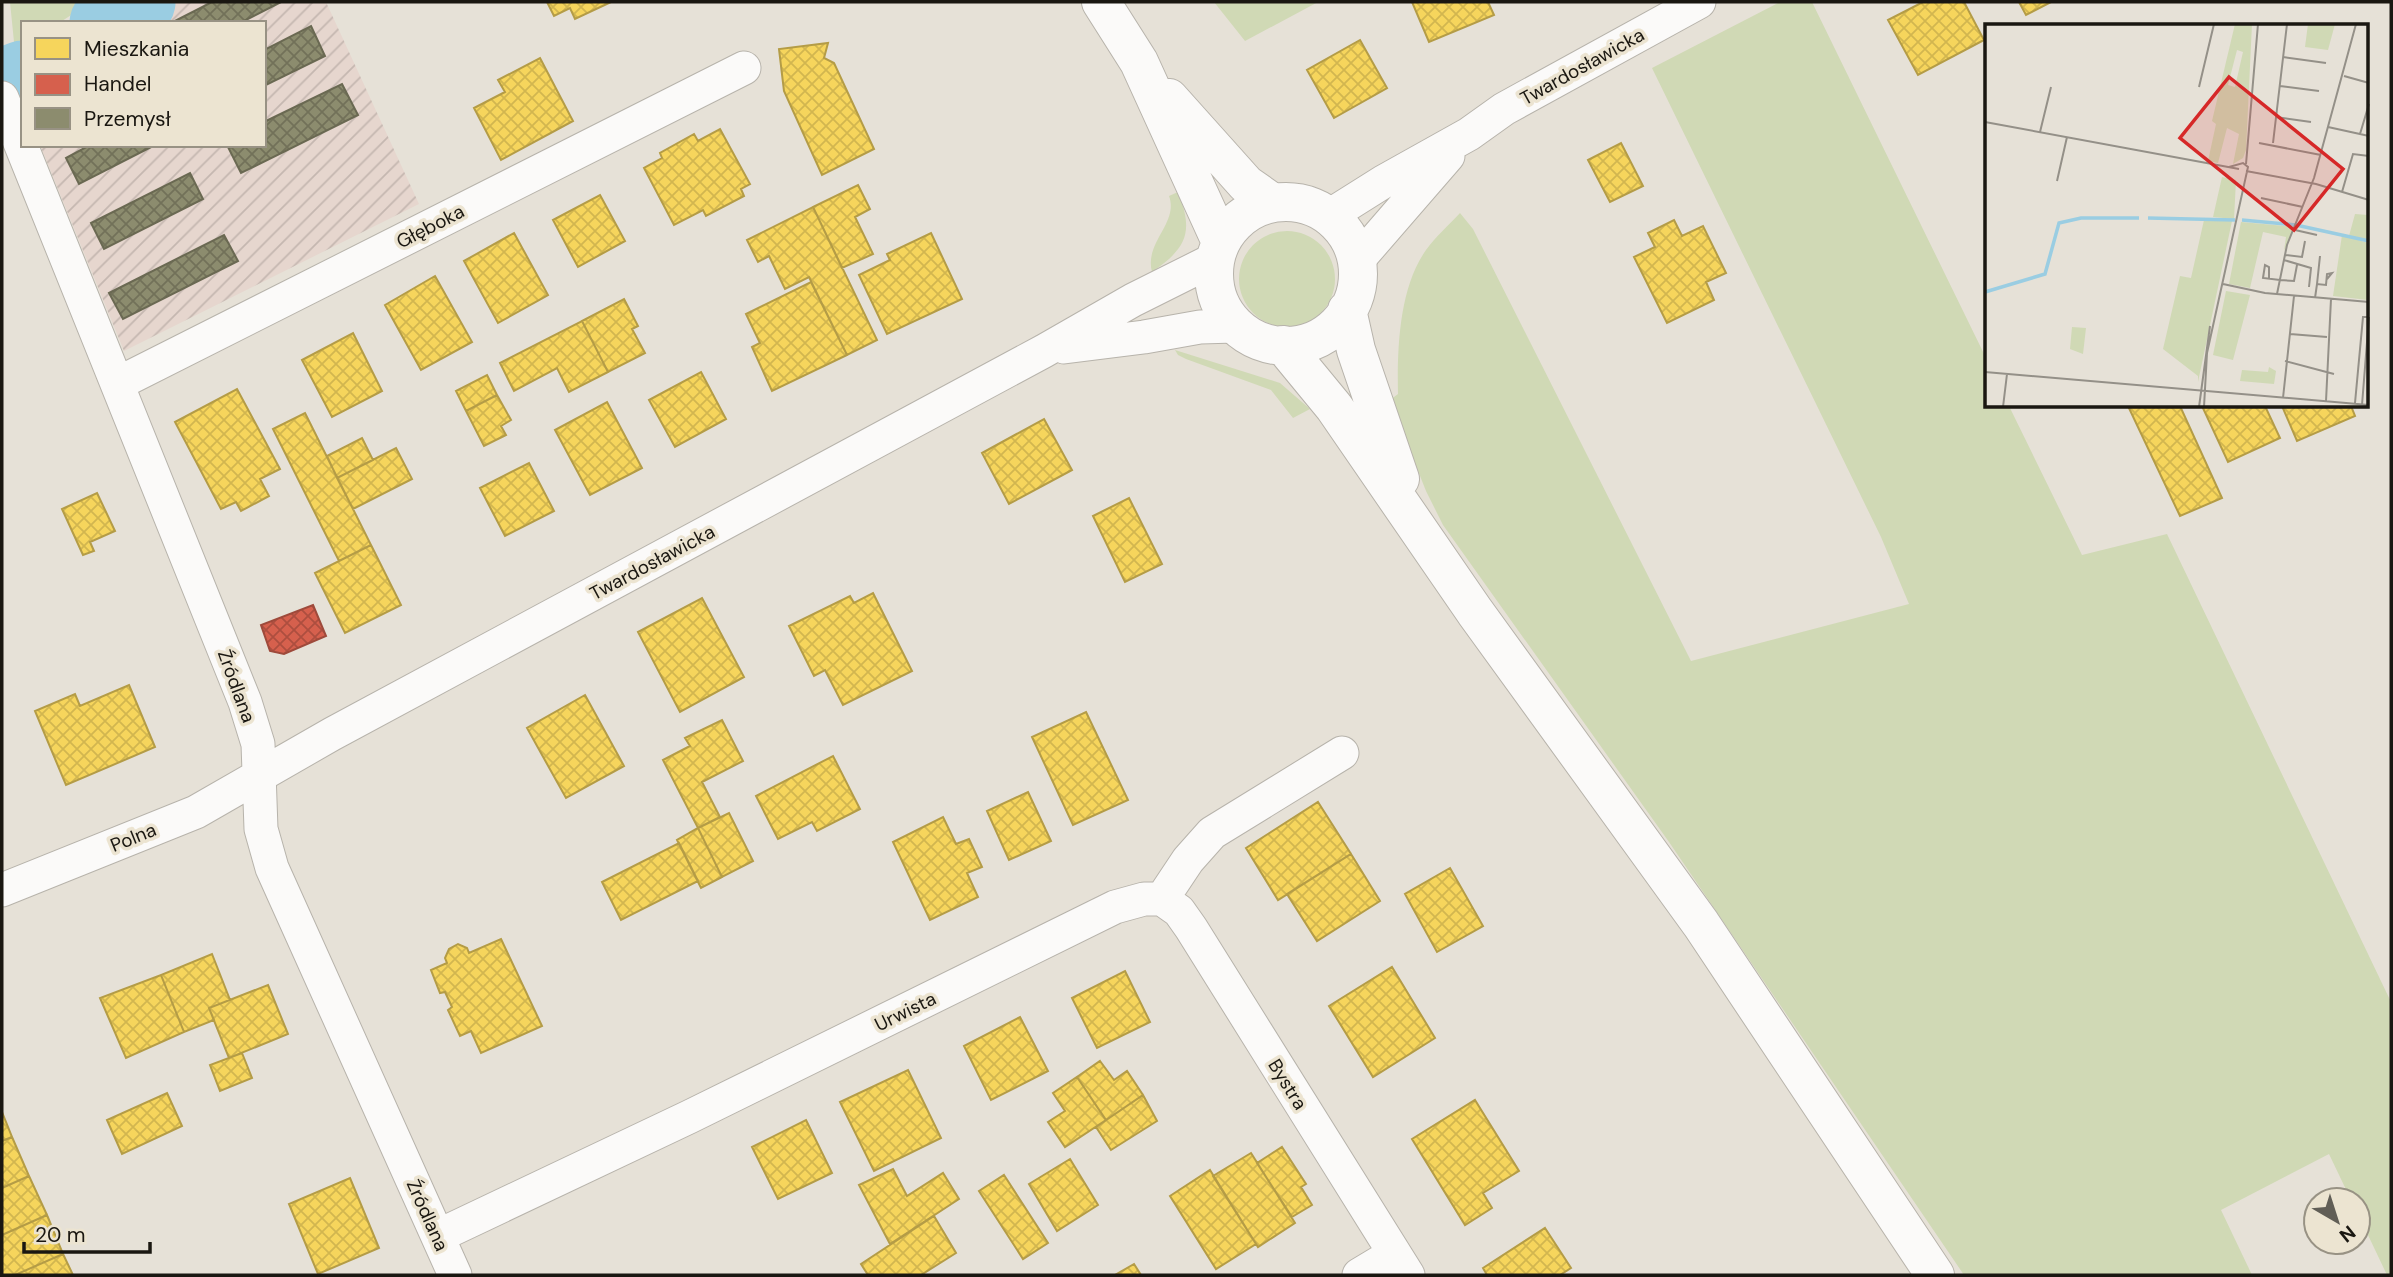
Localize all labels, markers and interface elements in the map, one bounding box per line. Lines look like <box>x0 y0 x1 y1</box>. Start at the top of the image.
legend <box>21 21 266 147</box>
street label: Twardosławicka <box>1516 22 1649 111</box>
inset map <box>1985 24 2368 408</box>
text: Mieszkania <box>84 35 189 63</box>
text: Handel <box>84 70 152 98</box>
text: Przemysł <box>84 105 172 133</box>
street label: Głęboka <box>392 199 468 254</box>
street label: Twardosławicka <box>585 519 719 606</box>
street label: Źródlana <box>212 646 261 726</box>
street label: Polna <box>107 817 160 858</box>
street label: Urwista <box>870 986 940 1037</box>
street label: Bystra <box>1262 1054 1313 1114</box>
street label: Źródlana <box>401 1175 454 1255</box>
north arrow <box>2302 1186 2372 1256</box>
scale bar <box>24 1210 150 1254</box>
text: N <box>2334 1220 2361 1248</box>
text: 20 m <box>35 1221 86 1249</box>

